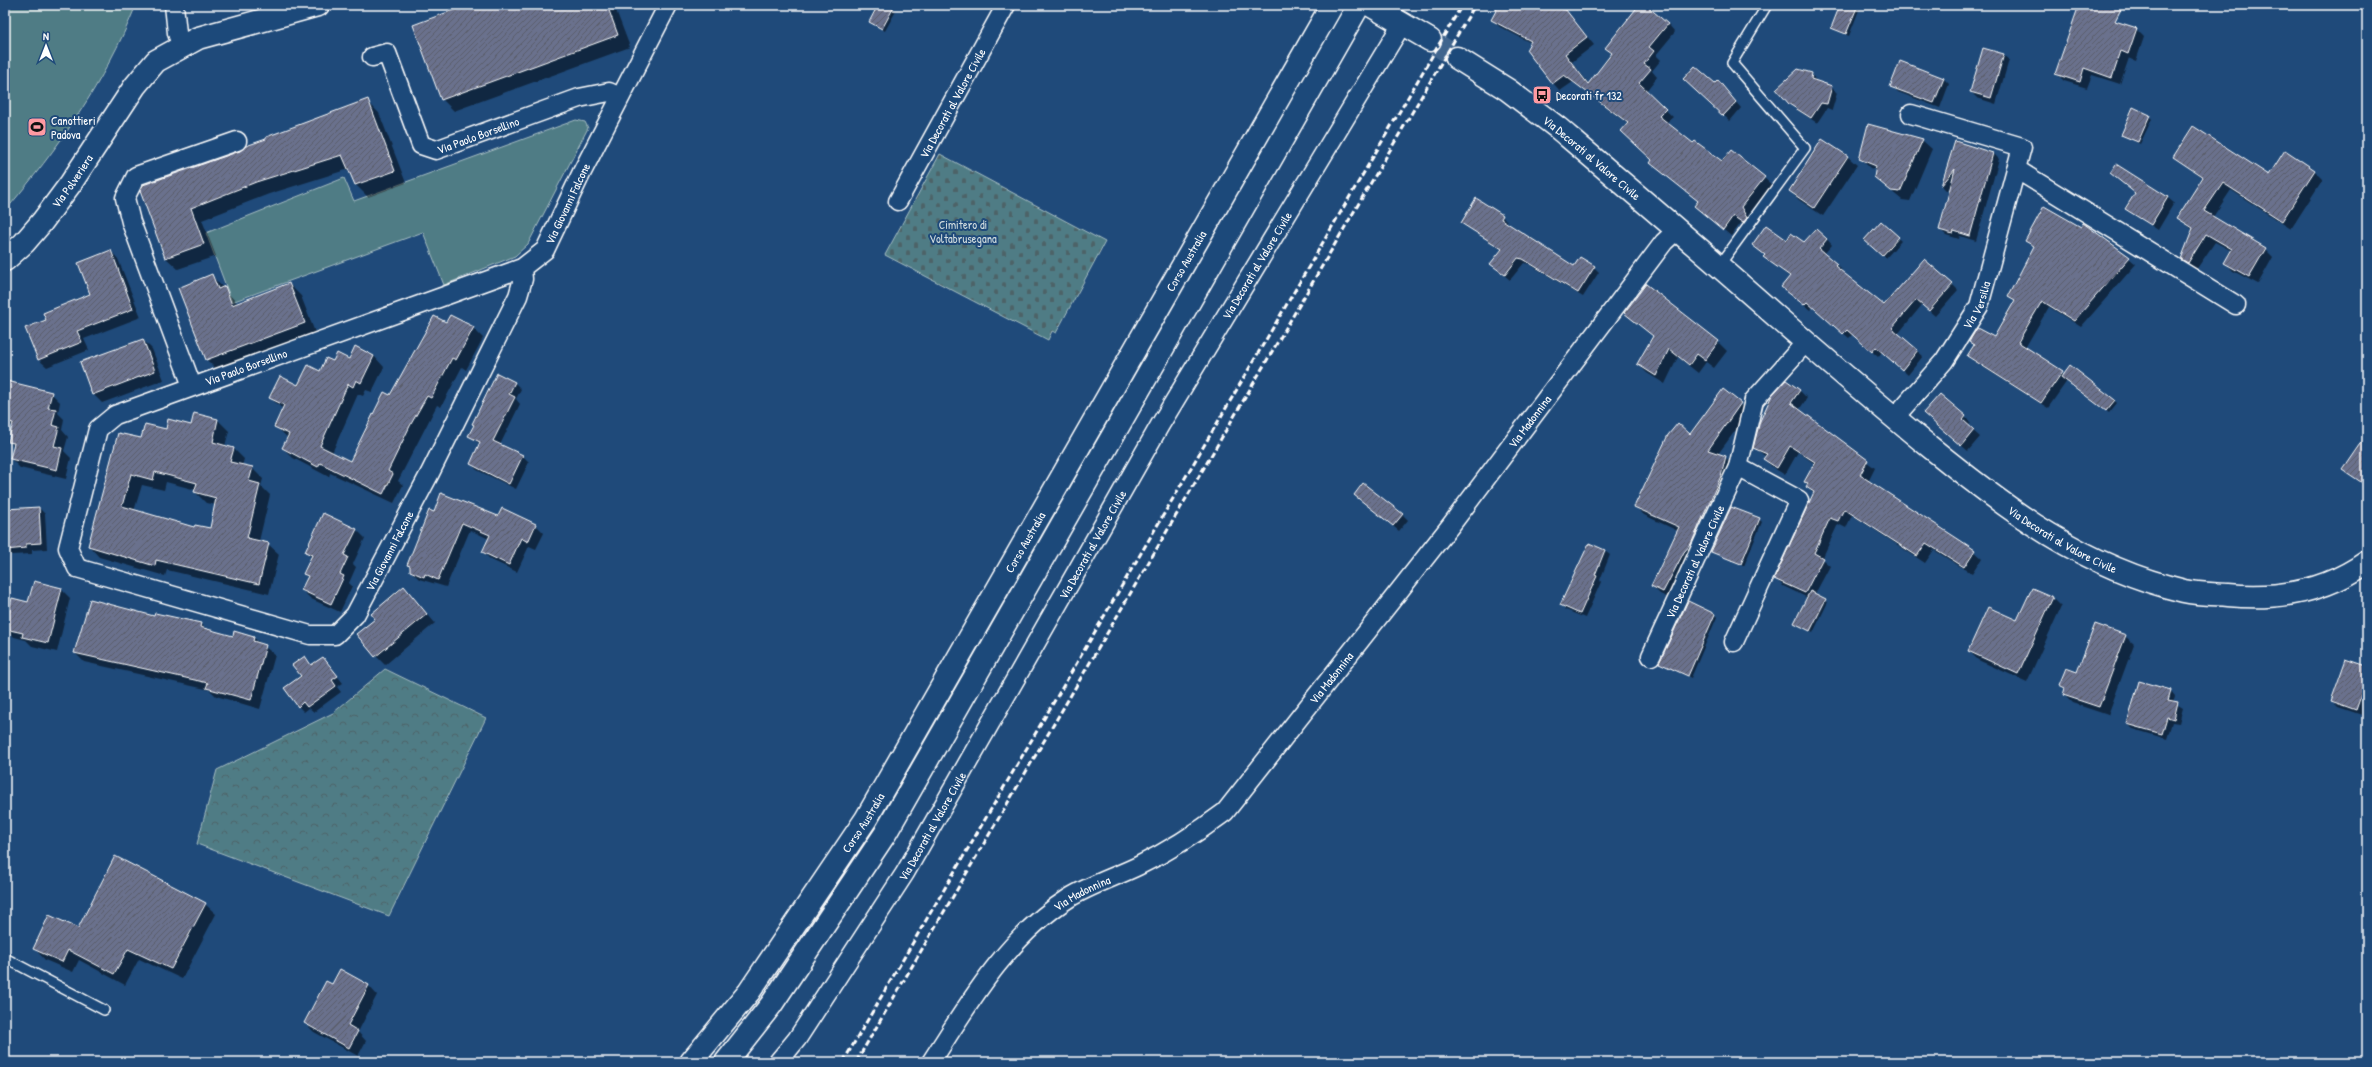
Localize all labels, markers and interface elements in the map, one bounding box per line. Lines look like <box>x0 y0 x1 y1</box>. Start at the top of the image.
north arrow <box>26 26 66 66</box>
text: N <box>43 29 49 43</box>
street label: Via Decorati al Valore Civile <box>915 45 989 161</box>
bus stop icon: Decorati fr 132 <box>1531 84 1553 106</box>
place label: Decorati fr 132 <box>1556 87 1622 104</box>
street label: Via Decorati al Valore Civile <box>1540 111 1645 204</box>
place label: Canottieri Padova <box>51 112 96 143</box>
street label: Via Paolo Borsellino <box>434 112 521 157</box>
sports icon: Canottieri Padova <box>26 116 48 138</box>
street label: Via Polveriera <box>47 150 97 211</box>
street label: Via Giovanni Falcone <box>541 160 594 247</box>
street label: Via Decorati al Valore Civile <box>1217 208 1296 322</box>
park label: Cimitero di Voltabrusegana <box>929 216 997 247</box>
street label: Corso Australia <box>1161 227 1210 294</box>
street label: Via Versilia <box>1958 279 1994 332</box>
street label: Via Paolo Borsellino <box>203 344 289 390</box>
street label: Via Madonnina <box>1504 391 1555 451</box>
street label: Via Decorati al Valore Civile <box>1054 487 1130 602</box>
street label: Via Decorati al Valore Civile <box>2005 501 2120 577</box>
street label: Via Decorati al Valore Civile <box>1661 502 1728 621</box>
street label: Via Giovanni Falcone <box>361 507 417 594</box>
street label: Corso Australia <box>1000 508 1049 576</box>
street label: Via Madonnina <box>1305 648 1357 707</box>
street label: Via Decorati al Valore Civile <box>894 768 970 884</box>
street label: Corso Australia <box>837 789 888 856</box>
street label: Via Madonnina <box>1050 871 1113 915</box>

